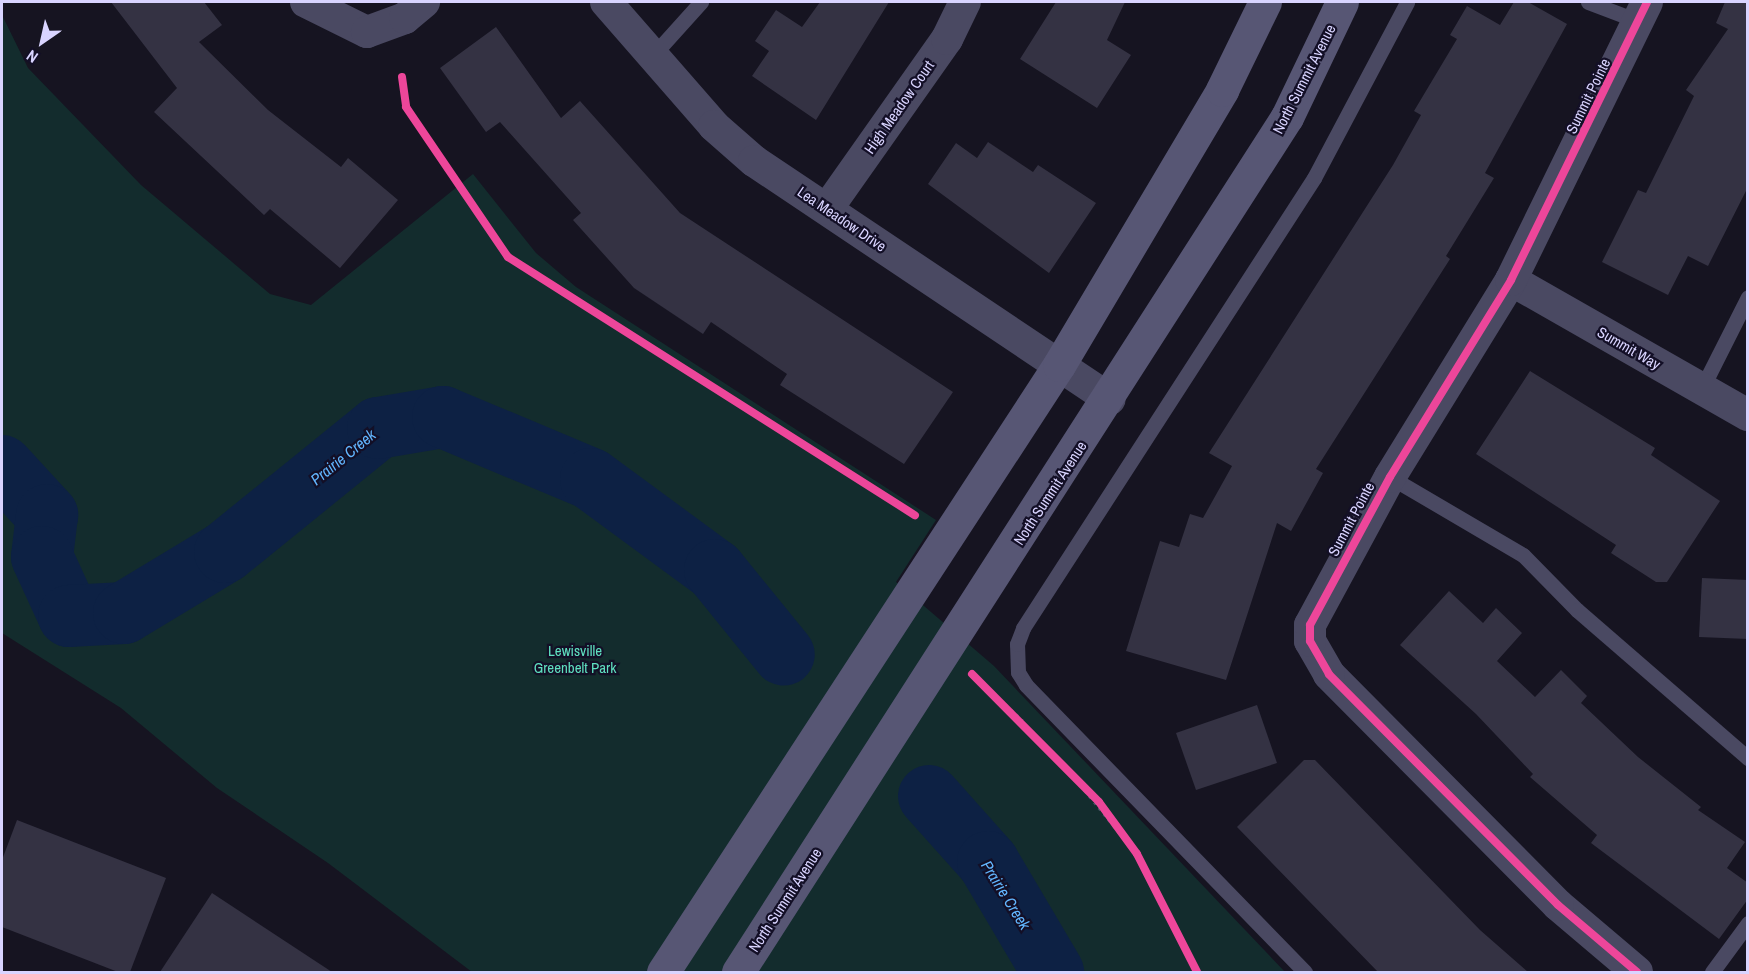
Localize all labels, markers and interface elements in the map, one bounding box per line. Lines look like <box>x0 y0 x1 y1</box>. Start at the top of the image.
north arrow <box>12 12 72 72</box>
street label: North Summit Avenue <box>1269 21 1339 137</box>
text: N <box>22 45 42 69</box>
street label: Summit Pointe <box>1562 55 1614 137</box>
street label: High Meadow Court <box>860 57 938 157</box>
street label: Lea Meadow Drive <box>794 183 890 255</box>
street label: Summit Way <box>1594 323 1664 373</box>
water label: Prairie Creek <box>307 425 379 489</box>
street label: North Summit Avenue <box>1010 437 1090 549</box>
street label: Summit Pointe <box>1324 479 1378 559</box>
park label: Lewisville Greenbelt Park <box>534 641 616 676</box>
street label: North Summit Avenue <box>745 844 825 956</box>
water label: Prairie Creek <box>977 857 1035 933</box>

